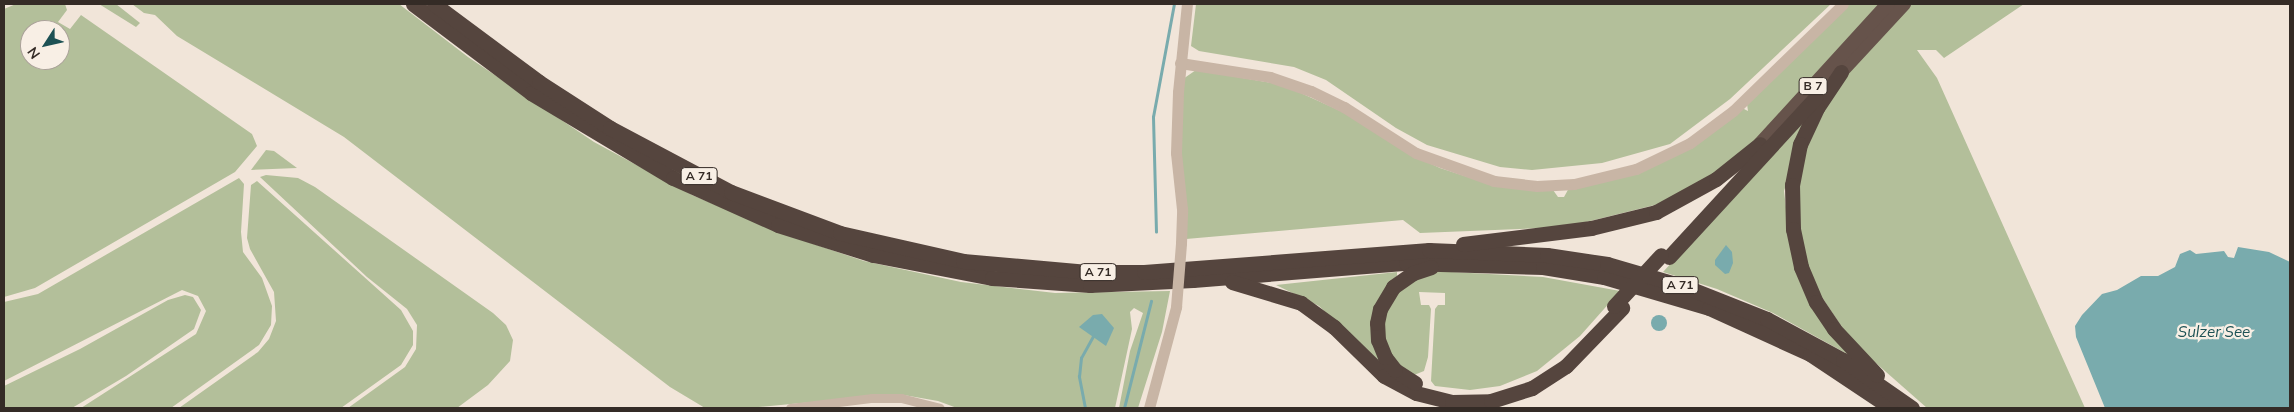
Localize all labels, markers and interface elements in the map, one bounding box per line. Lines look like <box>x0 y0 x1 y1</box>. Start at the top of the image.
north arrow <box>20 20 70 70</box>
text: N <box>23 44 44 63</box>
road number: B 7 <box>1798 76 1828 95</box>
road number: A 71 <box>680 167 718 186</box>
road number: A 71 <box>1079 262 1117 282</box>
road number: A 71 <box>1661 276 1699 294</box>
water label: Sulzer See <box>2178 323 2250 341</box>

